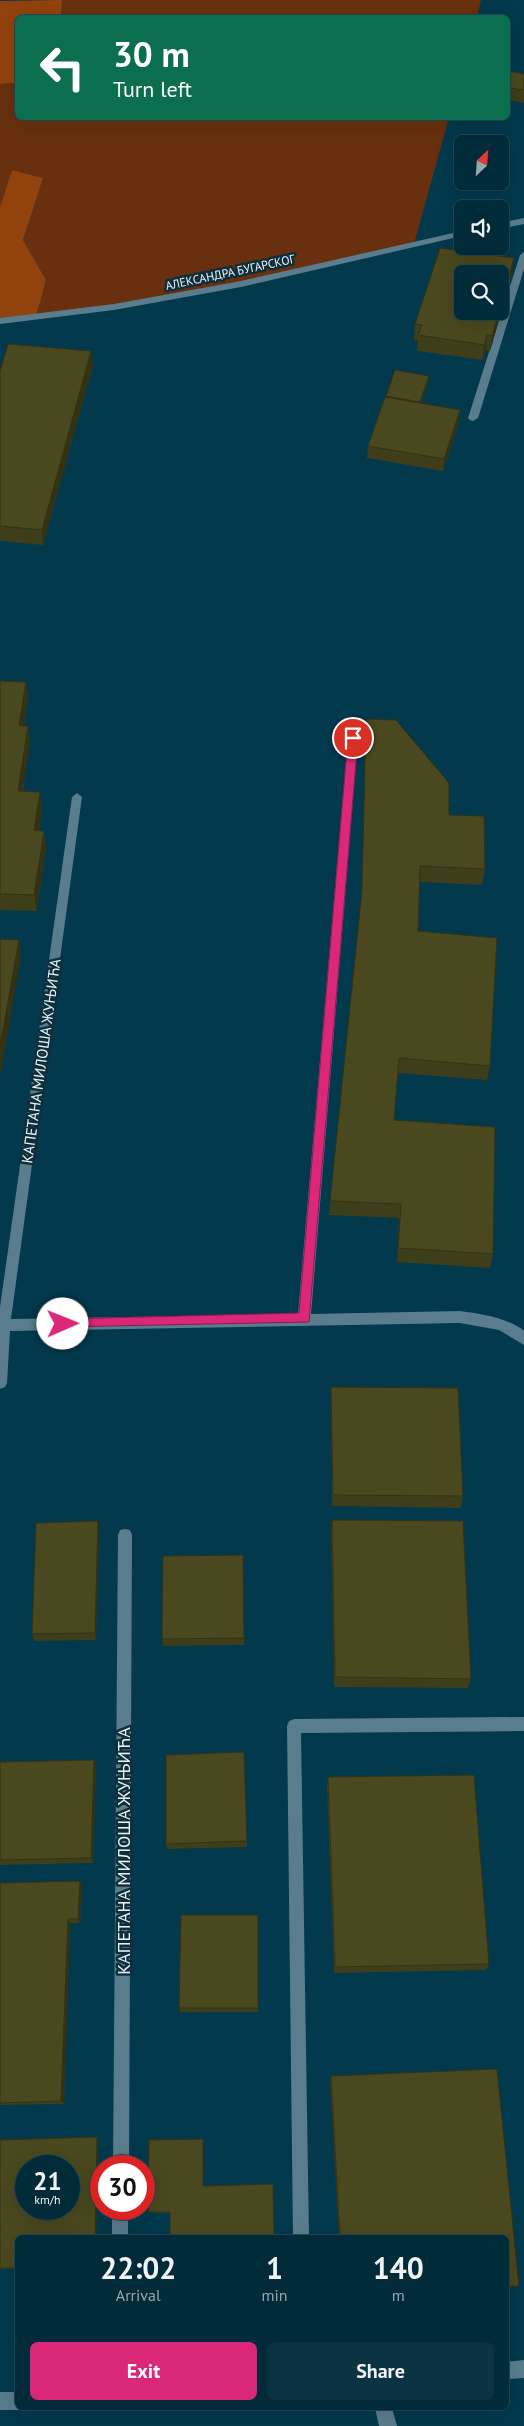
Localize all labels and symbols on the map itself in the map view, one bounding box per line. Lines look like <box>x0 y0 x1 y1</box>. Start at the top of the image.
north arrow <box>454 135 509 190</box>
street label: АЛЕКСАНДРА БУГАРСКОГ <box>164 251 297 293</box>
pin <box>332 717 374 759</box>
street label: КАПЕТАНА МИЛОША ЖУЊИЋА <box>17 957 65 1165</box>
position arrow <box>36 1297 88 1349</box>
street label: КАПЕТАНА МИЛОША ЖУЊИЋА <box>112 1727 135 1975</box>
speed limit sign: 30 <box>90 2155 155 2220</box>

